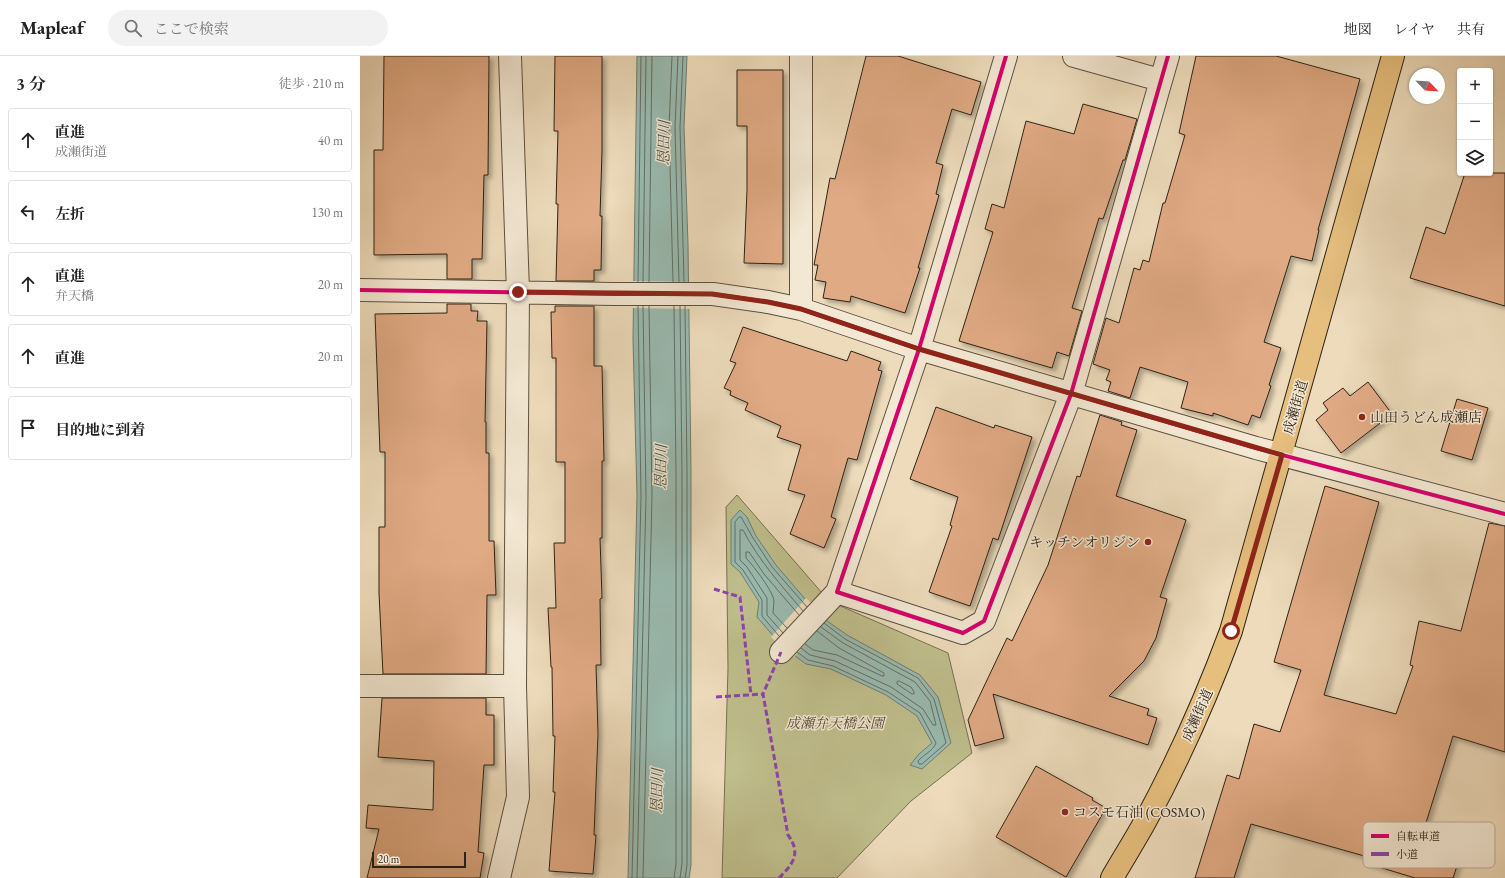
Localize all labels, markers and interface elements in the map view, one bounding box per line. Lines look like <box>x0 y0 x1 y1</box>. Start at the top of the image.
search box <box>108 10 388 46</box>
text: Mapleaf <box>20 15 84 40</box>
icon: search <box>122 17 144 39</box>
text: ここで検索 <box>154 19 229 38</box>
text: 地図 <box>1344 20 1372 38</box>
text: レイヤ <box>1394 20 1435 38</box>
text: 共有 <box>1457 20 1485 38</box>
north arrow <box>1409 68 1445 104</box>
map controls <box>1457 68 1493 176</box>
button: + <box>1457 68 1493 104</box>
text: 3 分 <box>16 73 46 95</box>
text: 徒歩 · 210 m <box>279 75 344 92</box>
button: − <box>1457 104 1493 140</box>
water label: 恩田川 <box>654 118 673 166</box>
text: 直進 <box>55 122 85 141</box>
icon: ahead <box>17 129 39 151</box>
text: 40 m <box>318 132 343 149</box>
button: layers <box>1457 140 1493 176</box>
text: 成瀬街道 <box>55 143 107 160</box>
icon: left <box>17 201 39 223</box>
text: 左折 <box>55 204 85 223</box>
text: 130 m <box>312 204 343 221</box>
text: 直進 <box>55 266 85 285</box>
icon: ahead <box>17 273 39 295</box>
text: 20 m <box>318 276 343 293</box>
route end <box>509 283 527 301</box>
text: 弁天橋 <box>55 287 94 304</box>
icon: ahead <box>17 345 39 367</box>
text: 直進 <box>55 348 85 367</box>
text: 20 m <box>318 348 343 365</box>
street label: 成瀬街道 <box>1279 378 1311 436</box>
place label: 山田うどん成瀬店 <box>1370 408 1482 426</box>
marker: 山田うどん成瀬店 <box>1357 412 1367 422</box>
icon: arrive <box>17 417 39 439</box>
text: 目的地に到着 <box>55 420 145 439</box>
water label: 恩田川 <box>651 442 670 490</box>
place label: キッチンオリジン <box>1029 533 1140 551</box>
marker: キッチンオリジン <box>1143 537 1153 547</box>
route start <box>1222 622 1240 640</box>
street label: 成瀬街道 <box>1177 686 1217 744</box>
park label: 成瀬弁天橋公園 <box>786 714 886 732</box>
water label: 恩田川 <box>647 766 666 814</box>
place label: コスモ石油 (COSMO) <box>1073 803 1205 821</box>
marker: コスモ石油 (COSMO) <box>1060 807 1070 817</box>
legend <box>1363 822 1495 868</box>
text: 自転車道 <box>1396 829 1440 843</box>
text: 小道 <box>1396 847 1418 861</box>
scale bar <box>372 850 466 869</box>
text: 20 m <box>378 852 399 866</box>

